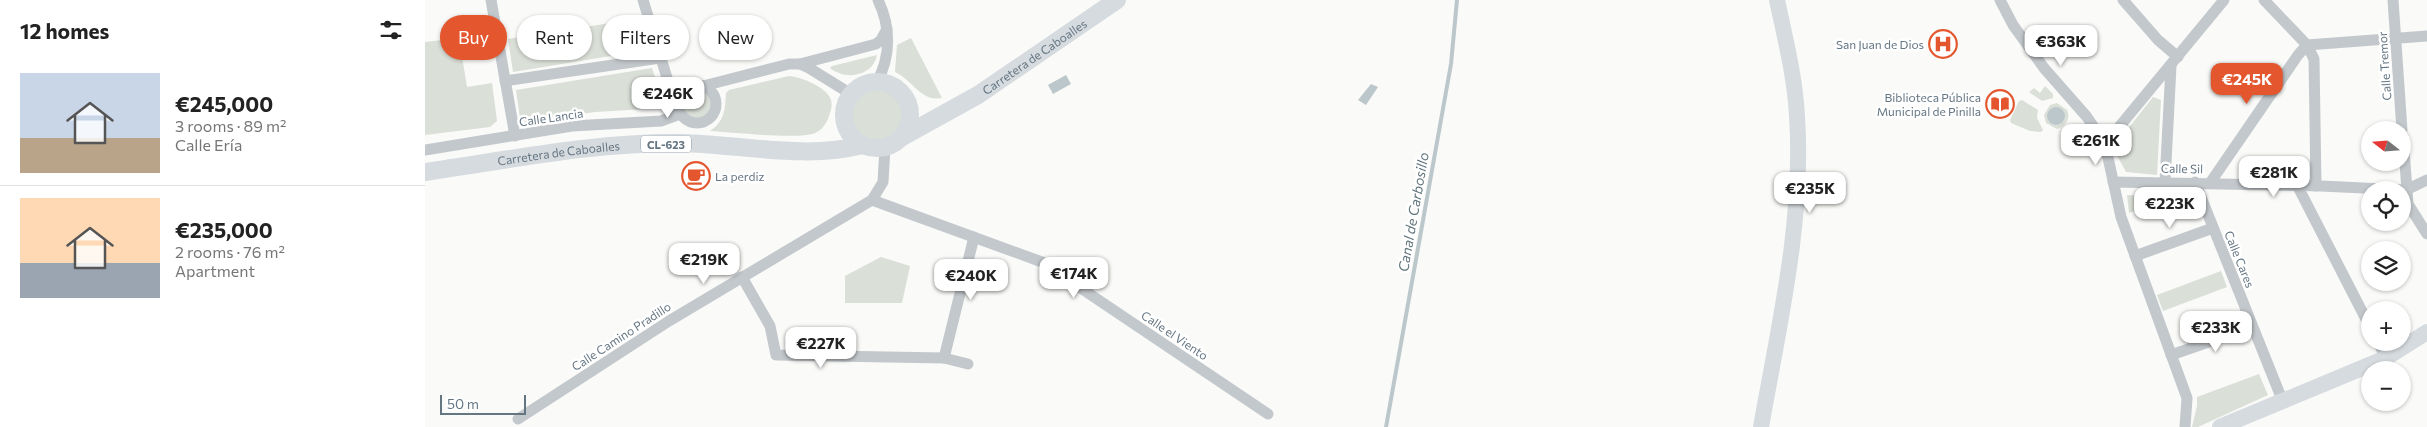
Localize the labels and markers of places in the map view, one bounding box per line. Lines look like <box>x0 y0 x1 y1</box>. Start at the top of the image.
pin: €363K <box>2026 24 2096 67</box>
hospital icon: San Juan de Dios <box>1928 29 1958 59</box>
place label: San Juan de Dios <box>1836 37 1924 52</box>
pin: €245K <box>2212 62 2282 105</box>
pin: €246K <box>633 76 703 119</box>
library icon: Biblioteca Pública Municipal de Pinilla <box>1985 89 2015 119</box>
place label: Biblioteca Pública Municipal de Pinilla <box>1877 90 1981 118</box>
pin: €261K <box>2061 124 2131 166</box>
pin: €281K <box>2239 156 2309 198</box>
cafe icon: La perdiz <box>681 161 711 191</box>
place label: La perdiz <box>715 169 764 183</box>
pin: €235K <box>1775 172 1845 214</box>
pin: €223K <box>2135 186 2205 229</box>
pin: €219K <box>669 242 739 285</box>
pin: €174K <box>1039 256 1109 299</box>
pin: €240K <box>936 258 1006 301</box>
pin: €233K <box>2181 310 2251 353</box>
pin: €227K <box>786 326 856 369</box>

